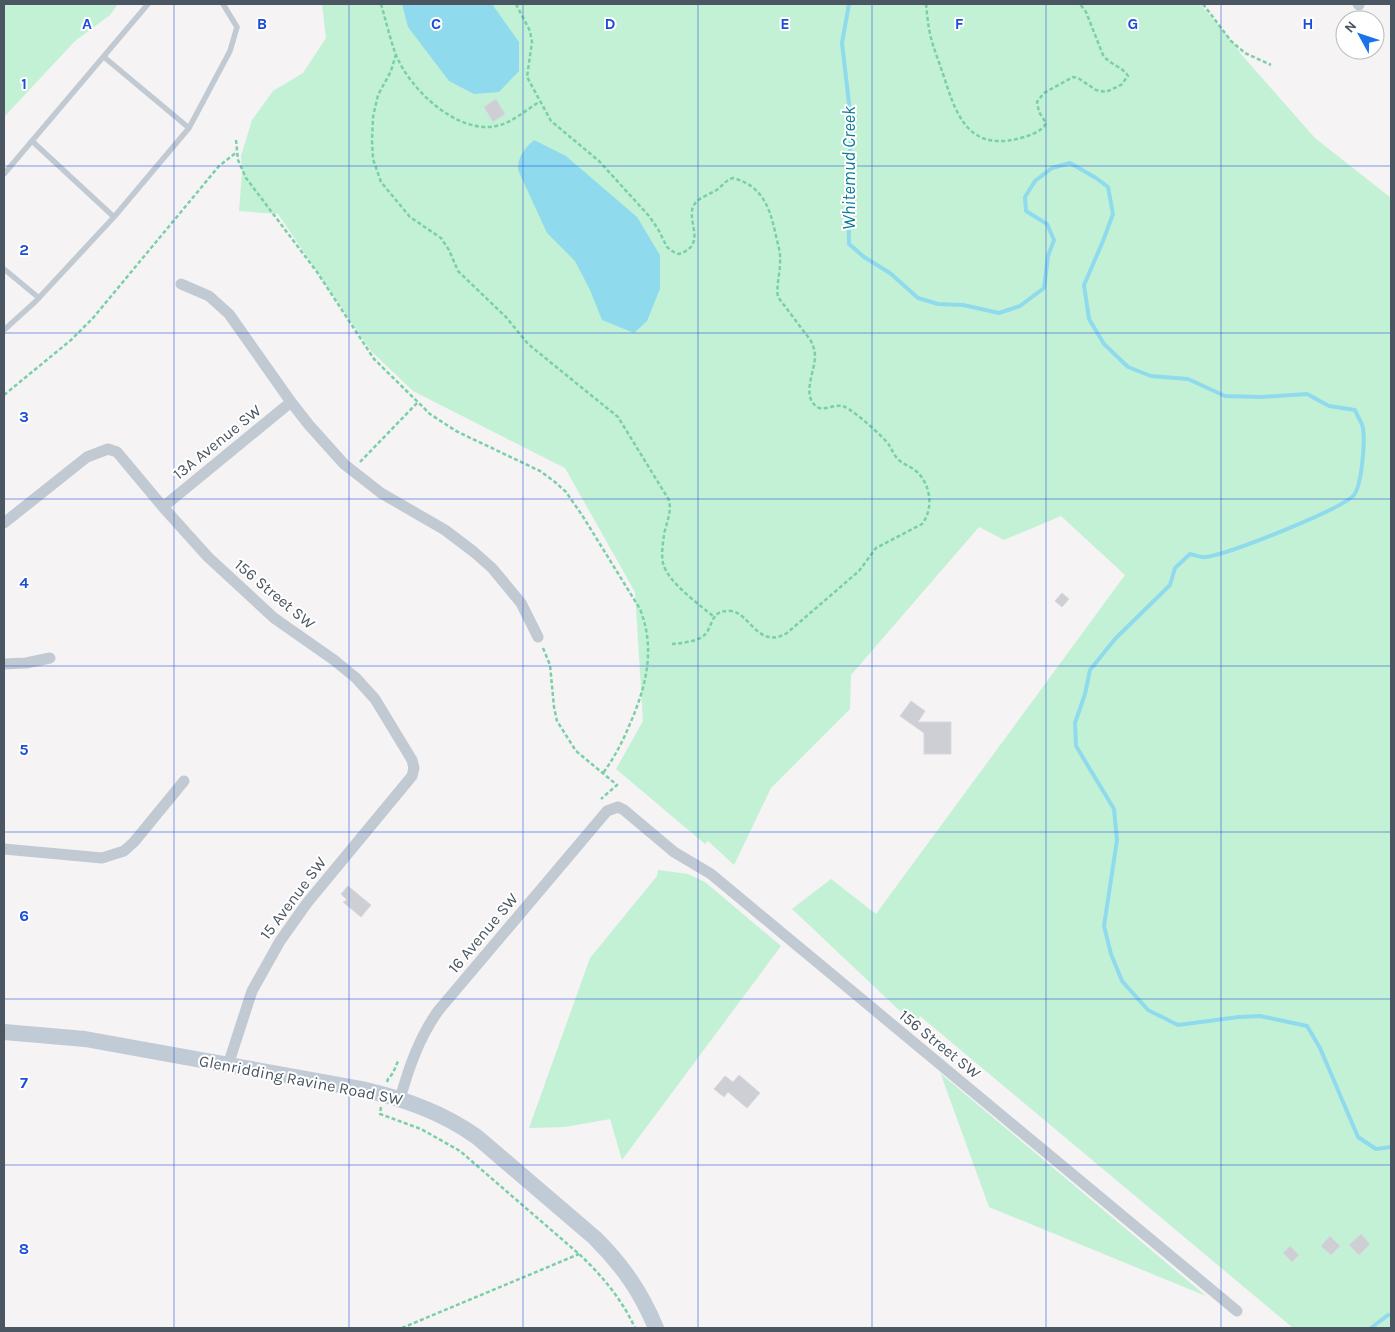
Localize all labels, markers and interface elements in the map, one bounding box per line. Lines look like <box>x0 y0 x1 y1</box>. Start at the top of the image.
north arrow <box>1335 10 1385 60</box>
text: A <box>82 14 92 33</box>
text: B <box>257 14 267 33</box>
text: C <box>431 14 441 33</box>
text: D <box>605 14 616 33</box>
text: E <box>780 14 790 33</box>
text: F <box>955 14 964 33</box>
text: G <box>1128 14 1138 33</box>
text: H <box>1302 14 1314 33</box>
text: N <box>1341 18 1360 36</box>
text: 1 <box>21 74 27 93</box>
water label: Whitemud Creek <box>838 105 860 230</box>
text: 2 <box>19 240 29 259</box>
street label: 13A Avenue SW <box>169 400 266 483</box>
text: 3 <box>19 407 29 426</box>
street label: 156 Street SW <box>231 555 320 634</box>
text: 4 <box>19 573 29 592</box>
text: 5 <box>19 740 29 759</box>
street label: 15 Avenue SW <box>256 852 331 943</box>
street label: 16 Avenue SW <box>444 889 522 977</box>
text: 6 <box>19 906 29 925</box>
street label: 156 Street SW <box>896 1005 985 1083</box>
street label: Glenridding Ravine Road SW <box>198 1051 405 1109</box>
text: 7 <box>20 1073 28 1092</box>
text: 8 <box>19 1239 29 1258</box>

